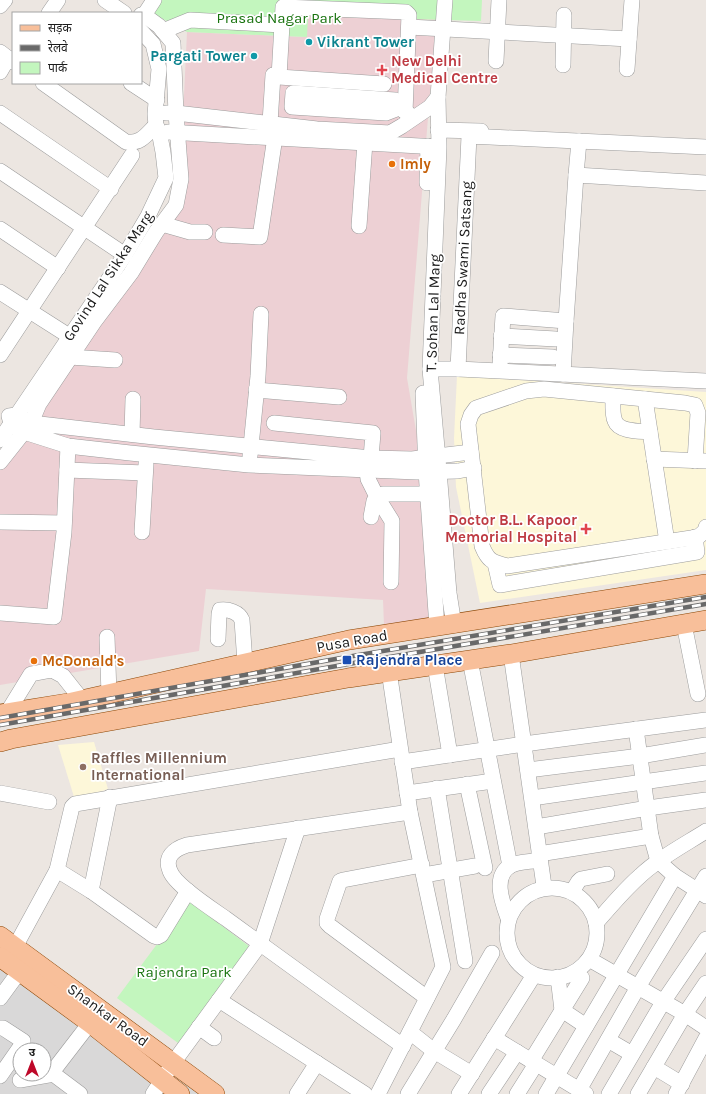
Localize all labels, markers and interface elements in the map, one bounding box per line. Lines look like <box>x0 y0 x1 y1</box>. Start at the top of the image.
park label: Prasad Nagar Park <box>216 9 342 27</box>
legend <box>12 12 142 84</box>
text: सड़क <box>48 21 73 35</box>
place label: Vikrant Tower <box>317 33 414 51</box>
marker: Vikrant Tower <box>304 37 314 47</box>
text: रेलवे <box>48 40 68 55</box>
place label: Pargati Tower <box>150 47 246 65</box>
marker: Pargati Tower <box>249 51 259 61</box>
place label: New Delhi Medical Centre <box>391 52 498 87</box>
text: पार्क <box>48 61 68 75</box>
marker: New Delhi Medical Centre <box>376 64 388 76</box>
place label: Imly <box>400 155 431 173</box>
marker: Imly <box>387 159 397 169</box>
street label: Radha Swami Satsang <box>450 180 476 335</box>
street label: Govind Lal Sikka Marg <box>59 207 157 344</box>
street label: T. Sohan Lal Marg <box>422 253 444 373</box>
place label: Doctor B.L. Kapoor Memorial Hospital <box>445 511 577 546</box>
marker: Doctor B.L. Kapoor Memorial Hospital <box>580 523 592 535</box>
street label: Pusa Road <box>315 626 389 656</box>
place label: Rajendra Place <box>356 651 462 669</box>
place label: McDonald's <box>42 652 124 670</box>
marker: Rajendra Place <box>341 654 353 666</box>
marker: McDonald's <box>29 656 39 666</box>
place label: Raffles Millennium International <box>91 749 227 784</box>
marker: Raffles Millennium International <box>78 762 88 772</box>
park label: Rajendra Park <box>136 963 232 981</box>
street label: Shankar Road <box>64 980 152 1050</box>
north arrow <box>12 1042 52 1082</box>
text: उ <box>29 1046 36 1059</box>

